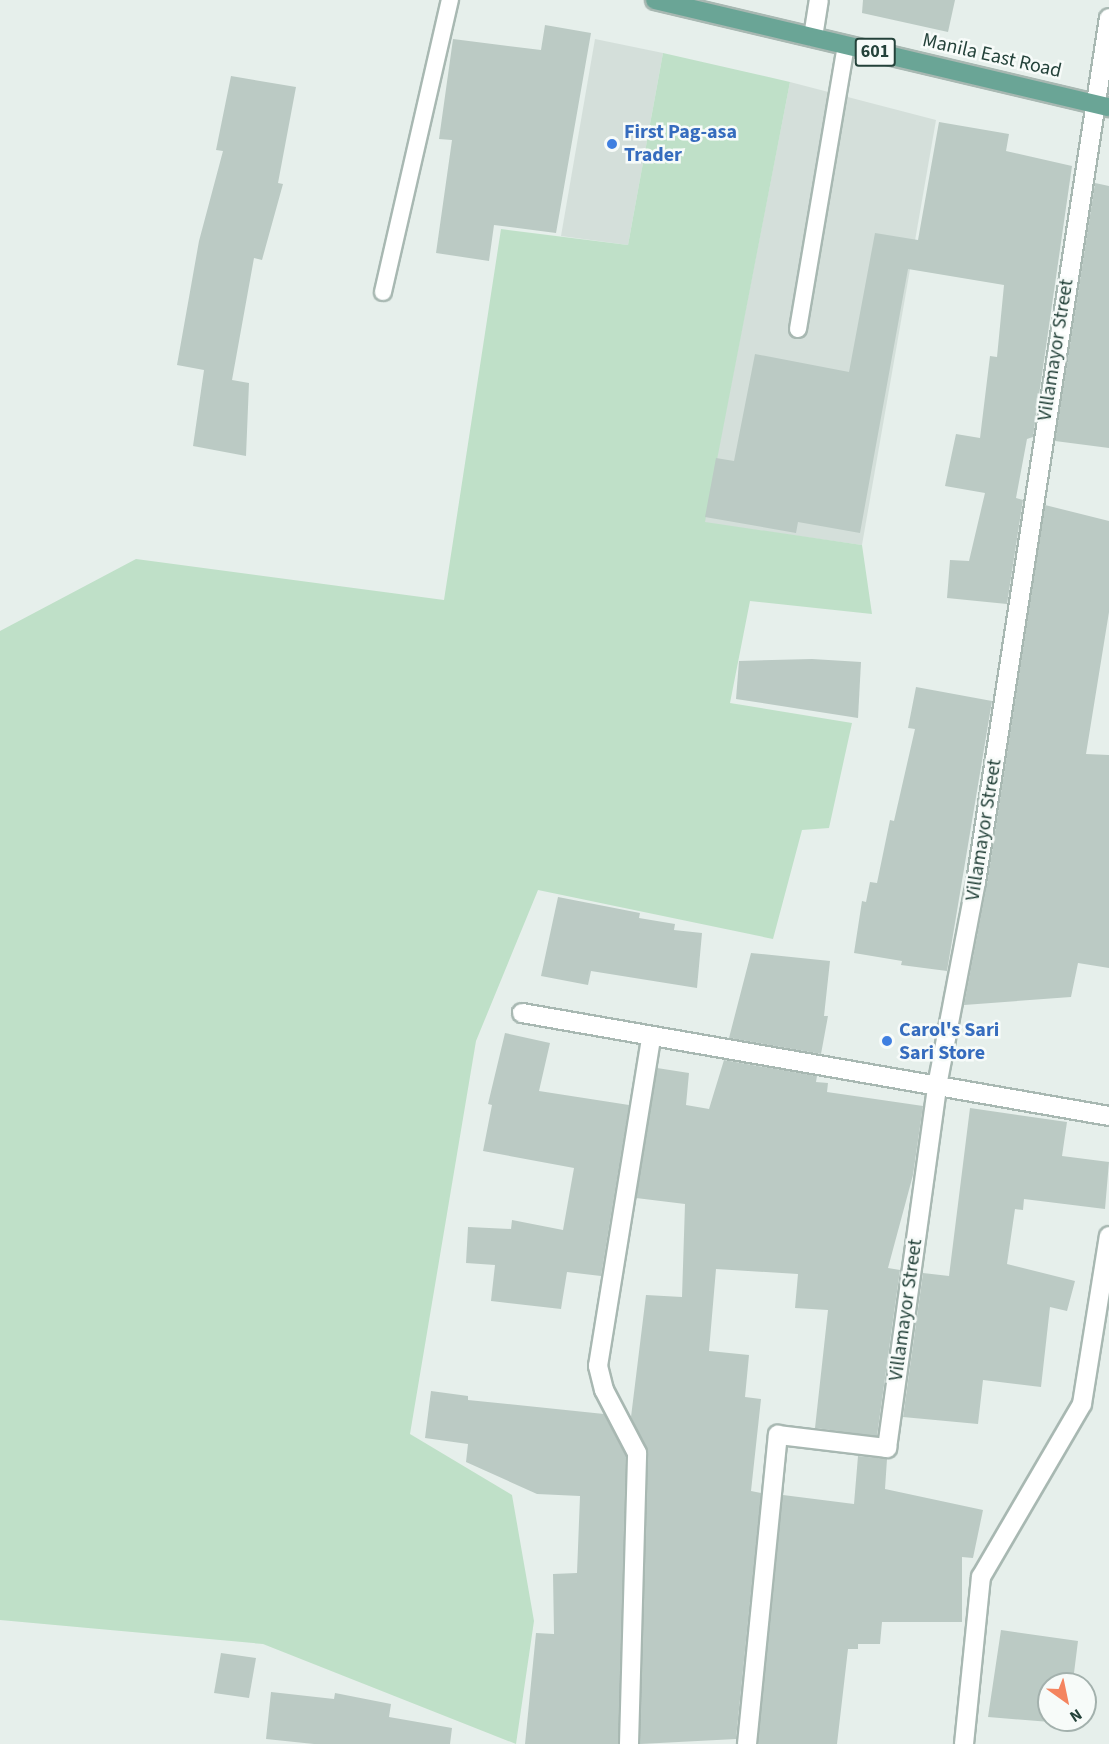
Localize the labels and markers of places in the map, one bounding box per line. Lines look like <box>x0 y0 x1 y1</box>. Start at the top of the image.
place label: First Pag-asa Trader <box>624 120 737 167</box>
marker: First Pag-asa Trader <box>605 137 619 151</box>
place label: Carol's Sari Sari Store <box>899 1018 999 1065</box>
marker: Carol's Sari Sari Store <box>880 1034 894 1048</box>

